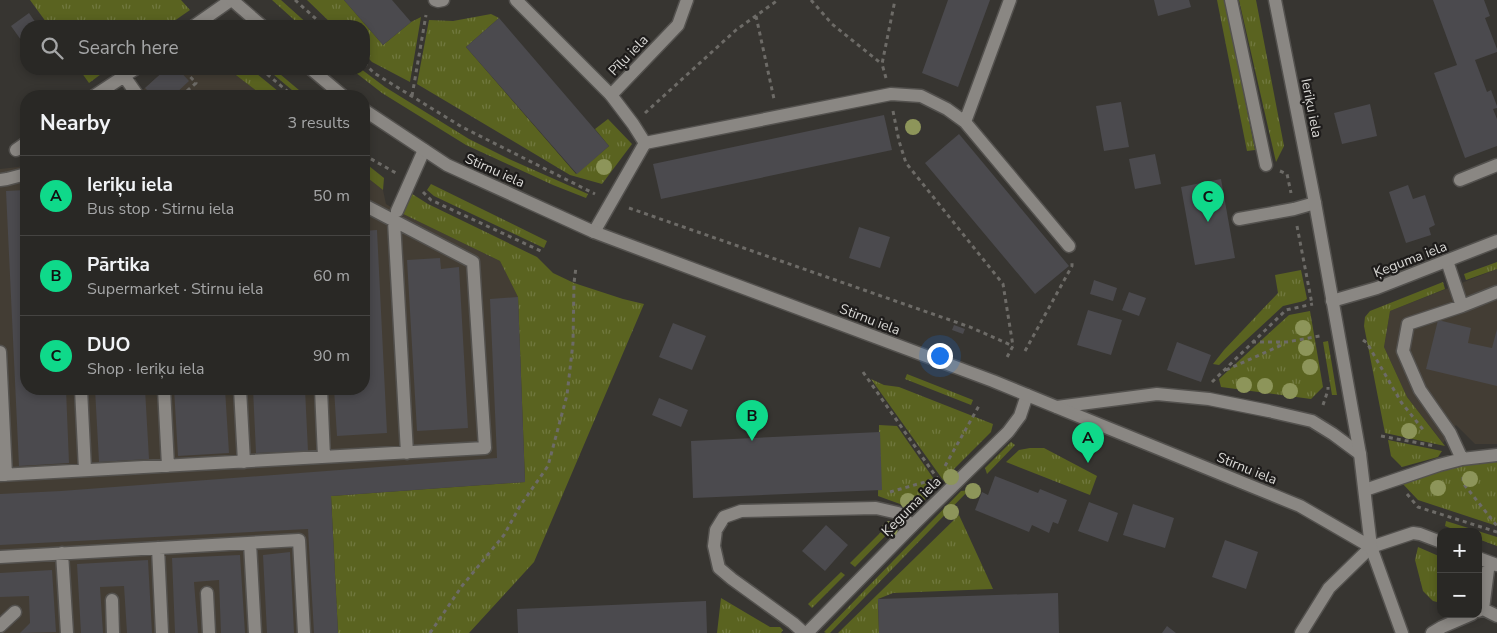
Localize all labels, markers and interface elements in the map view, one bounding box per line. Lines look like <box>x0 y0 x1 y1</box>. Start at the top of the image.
search box <box>20 20 370 75</box>
street label: Pīļu iela <box>604 31 653 80</box>
icon: search <box>38 34 66 62</box>
text: Search here <box>78 35 179 61</box>
street label: Ieriķu iela <box>1296 77 1327 139</box>
text: Nearby <box>40 109 110 137</box>
text: 3 results <box>288 112 350 134</box>
street label: Stirnu iela <box>462 149 528 192</box>
text: Ieriķu iela <box>87 172 173 198</box>
pin: C <box>1192 181 1224 222</box>
text: A <box>50 185 62 207</box>
text: 50 m <box>313 185 350 207</box>
text: Bus stop · Stirnu iela <box>87 198 234 220</box>
street label: Ķeguma iela <box>1371 237 1450 282</box>
text: Pārtika <box>87 252 150 278</box>
text: B <box>50 265 62 287</box>
text: 60 m <box>313 265 350 287</box>
text: Supermarket · Stirnu iela <box>87 278 264 300</box>
street label: Stirnu iela <box>837 299 903 340</box>
text: DUO <box>87 332 130 358</box>
your location <box>927 343 953 369</box>
text: C <box>51 345 61 367</box>
text: 90 m <box>313 345 350 367</box>
text: Shop · Ieriķu iela <box>87 358 205 380</box>
pin: B <box>736 400 768 441</box>
pin: A <box>1072 422 1104 463</box>
street label: Stirnu iela <box>1214 448 1280 489</box>
street label: Ķeguma iela <box>877 472 945 540</box>
map controls <box>1437 528 1482 618</box>
button: + <box>1437 528 1482 573</box>
button: − <box>1437 573 1482 618</box>

